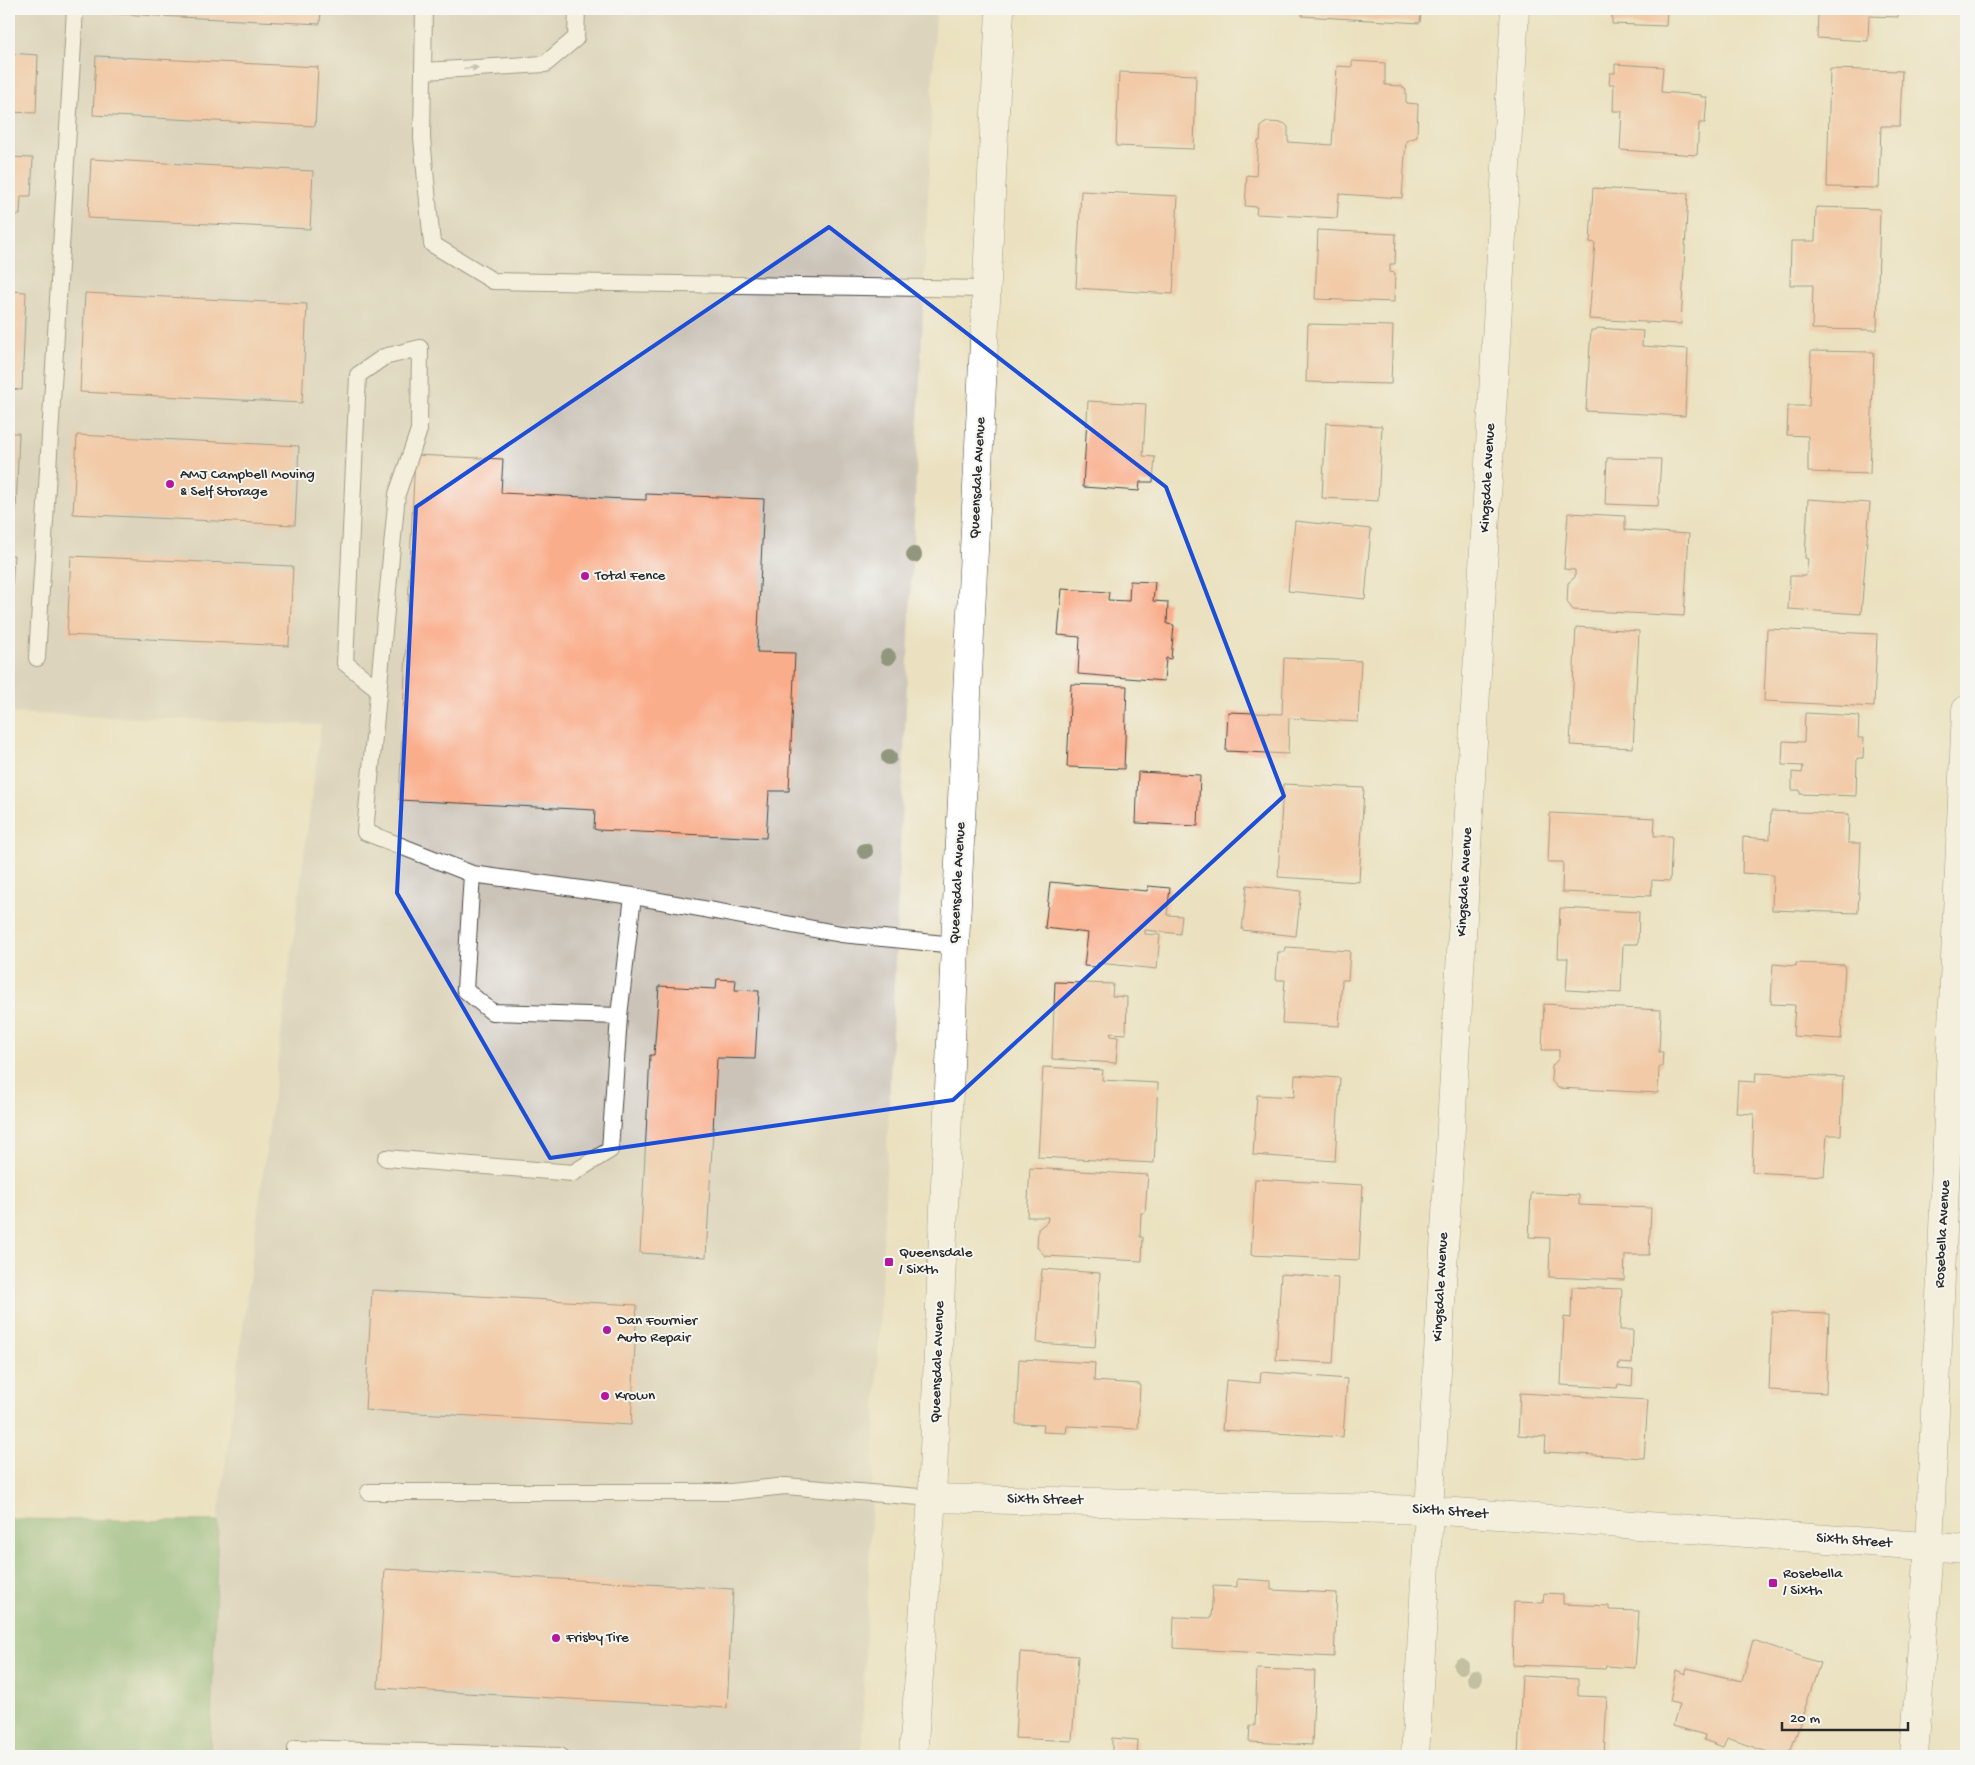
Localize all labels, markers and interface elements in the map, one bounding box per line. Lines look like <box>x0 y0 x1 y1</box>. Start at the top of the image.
one-way arrow <box>463 64 479 72</box>
street label: Queensdale Avenue <box>966 416 990 539</box>
street label: Kingsdale Avenue <box>1476 423 1500 533</box>
place label: AMJ Campbell Moving & Self Storage <box>180 466 315 501</box>
marker: AMJ Campbell Moving & Self Storage <box>164 478 176 490</box>
place label: Total Fence <box>594 567 666 585</box>
marker: Total Fence <box>579 570 591 582</box>
street label: Queensdale Avenue <box>946 821 970 944</box>
street label: Kingsdale Avenue <box>1453 827 1477 937</box>
street label: Rosebella Avenue <box>1931 1179 1955 1288</box>
street label: Kingsdale Avenue <box>1429 1232 1453 1342</box>
place label: Queensdale / Sixth <box>899 1244 973 1279</box>
marker: Queensdale / Sixth <box>883 1256 895 1268</box>
street label: Queensdale Avenue <box>927 1300 949 1423</box>
place label: Dan Fournier Auto Repair <box>616 1312 699 1347</box>
marker: Dan Fournier Auto Repair <box>601 1324 613 1336</box>
place label: Krown <box>615 1387 655 1405</box>
marker: Krown <box>599 1390 611 1402</box>
street label: Sixth Street <box>1007 1490 1085 1510</box>
street label: Sixth Street <box>1412 1500 1490 1524</box>
street label: Sixth Street <box>1816 1529 1894 1553</box>
place label: Rosebella / Sixth <box>1783 1565 1843 1600</box>
marker: Rosebella / Sixth <box>1767 1577 1779 1589</box>
place label: Frisby Tire <box>565 1629 629 1647</box>
marker: Frisby Tire <box>550 1632 562 1644</box>
scale bar <box>1782 1700 1909 1732</box>
text: 20 m <box>1790 1710 1820 1728</box>

